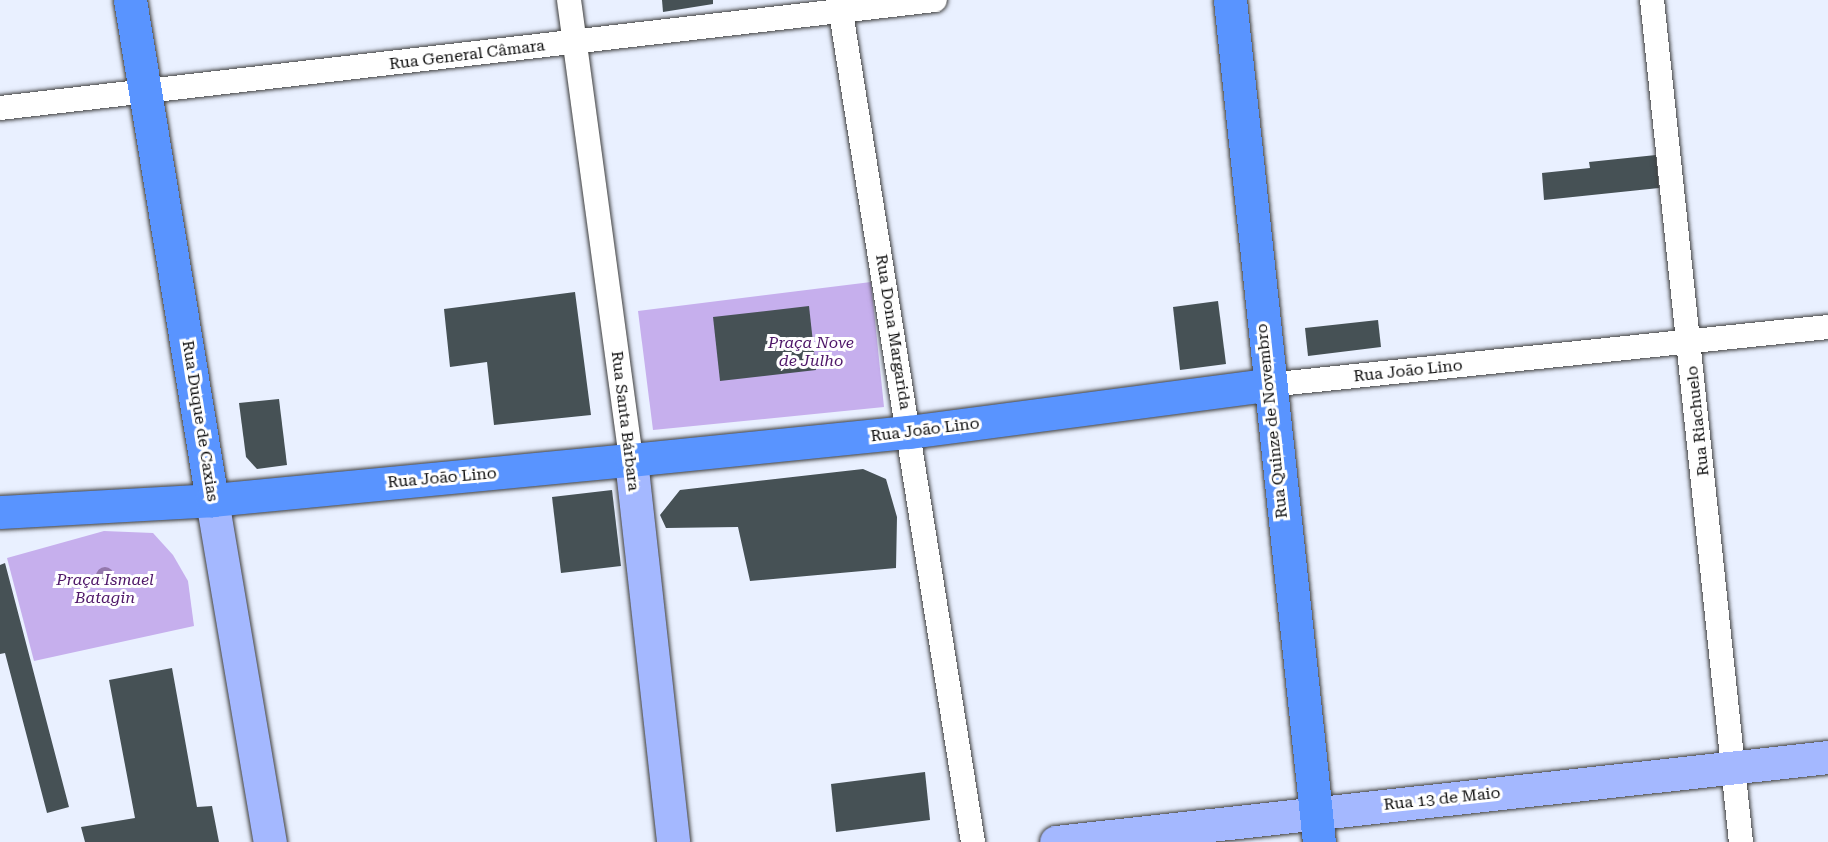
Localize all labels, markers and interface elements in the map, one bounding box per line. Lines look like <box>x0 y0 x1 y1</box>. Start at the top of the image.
street label: Rua General Câmara <box>388 36 546 74</box>
street label: Rua Dona Margarida <box>871 253 915 411</box>
street label: Rua Quinze de Novembro <box>1252 323 1292 519</box>
park label: Praça Nove de Julho <box>768 333 854 371</box>
street label: Rua Duque de Caxias <box>178 339 222 503</box>
street label: Rua Santa Bárbara <box>607 350 643 492</box>
street label: Rua João Lino <box>1353 356 1463 386</box>
street label: Rua Riachuelo <box>1683 365 1713 477</box>
street label: Rua João Lino <box>869 414 981 446</box>
street label: Rua João Lino <box>387 464 497 492</box>
park label: Praça Ismael Batagin <box>56 570 154 608</box>
street label: Rua 13 de Maio <box>1383 783 1501 815</box>

